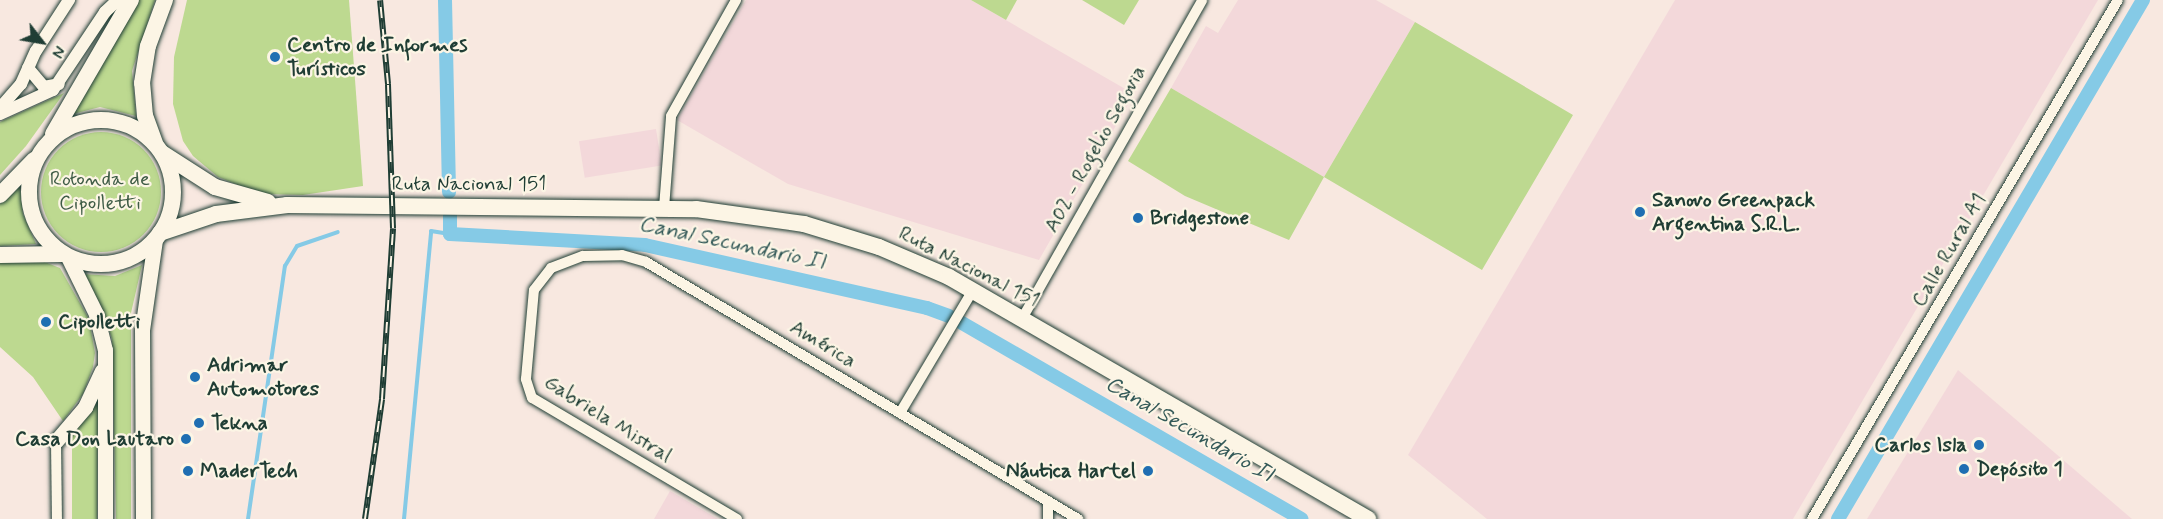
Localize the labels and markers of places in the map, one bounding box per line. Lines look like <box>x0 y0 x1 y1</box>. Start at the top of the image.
place label: Centro de Informes Turísticos <box>287 32 467 82</box>
marker: Centro de Informes Turísticos <box>268 50 282 64</box>
place label: Sanovo Greenpack Argentina S.R.L. <box>1652 187 1815 237</box>
place label: Bridgestone <box>1150 205 1249 231</box>
marker: Sanovo Greenpack Argentina S.R.L. <box>1633 205 1647 219</box>
marker: Bridgestone <box>1131 211 1145 225</box>
place label: Cipolletti <box>58 309 140 335</box>
marker: Cipolletti <box>39 315 53 329</box>
place label: Adrimar Automotores <box>207 352 319 402</box>
marker: Adrimar Automotores <box>188 370 202 384</box>
place label: Tekna <box>211 410 268 436</box>
marker: Tekna <box>192 416 206 430</box>
place label: Casa Don Lautaro <box>14 426 174 452</box>
marker: Casa Don Lautaro <box>179 432 193 446</box>
place label: Carlos Isla <box>1870 432 1967 458</box>
marker: Carlos Isla <box>1972 438 1986 452</box>
place label: Depósito 1 <box>1976 456 2063 482</box>
place label: MaderTech <box>200 458 298 484</box>
place label: Náutica Hartel <box>1006 458 1136 484</box>
marker: Depósito 1 <box>1957 462 1971 476</box>
marker: MaderTech <box>181 464 195 478</box>
marker: Náutica Hartel <box>1141 464 1155 478</box>

